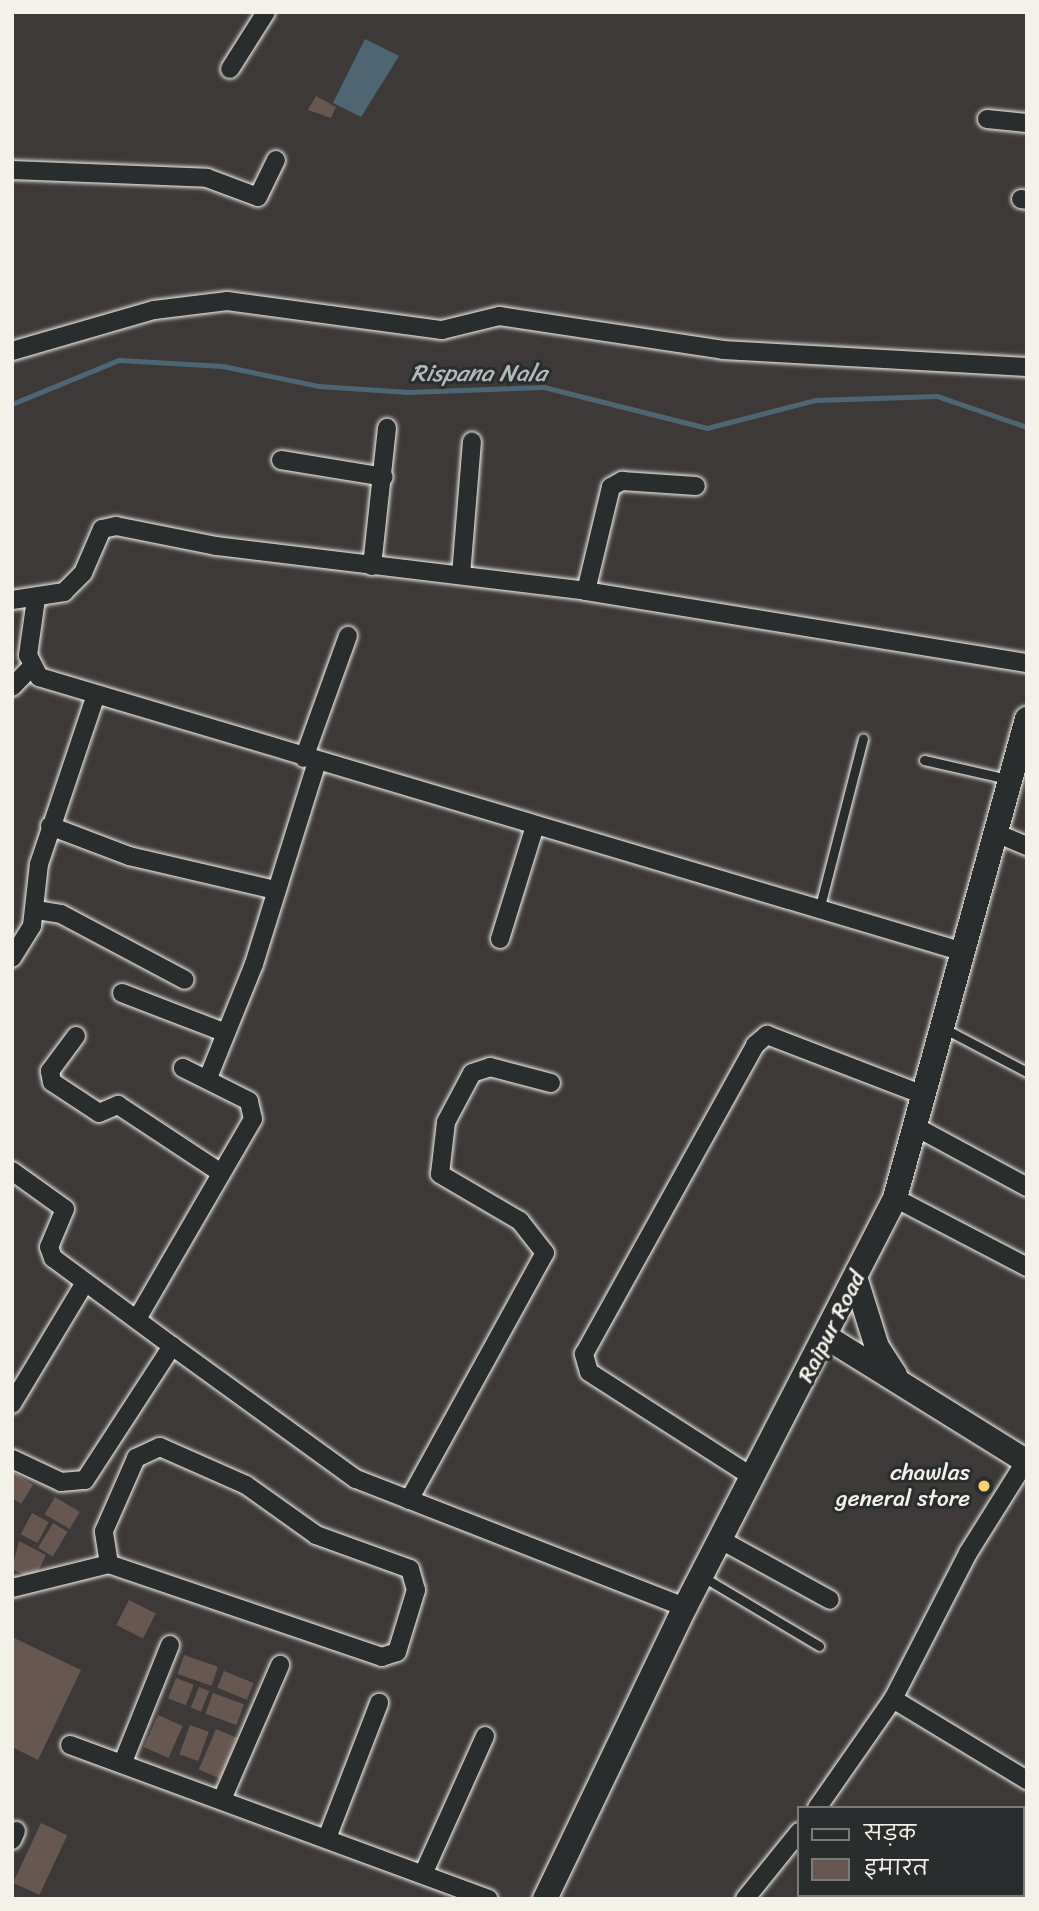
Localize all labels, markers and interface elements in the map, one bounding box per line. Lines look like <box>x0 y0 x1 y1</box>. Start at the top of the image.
water label: Rispana Nala <box>411 360 547 388</box>
street label: Raipur Road <box>792 1267 872 1387</box>
place label: chawlas general store <box>835 1459 970 1513</box>
marker: chawlas general store <box>976 1478 992 1494</box>
legend <box>797 1806 1025 1897</box>
text: सड़क <box>864 1814 916 1852</box>
text: इमारत <box>864 1849 928 1887</box>

